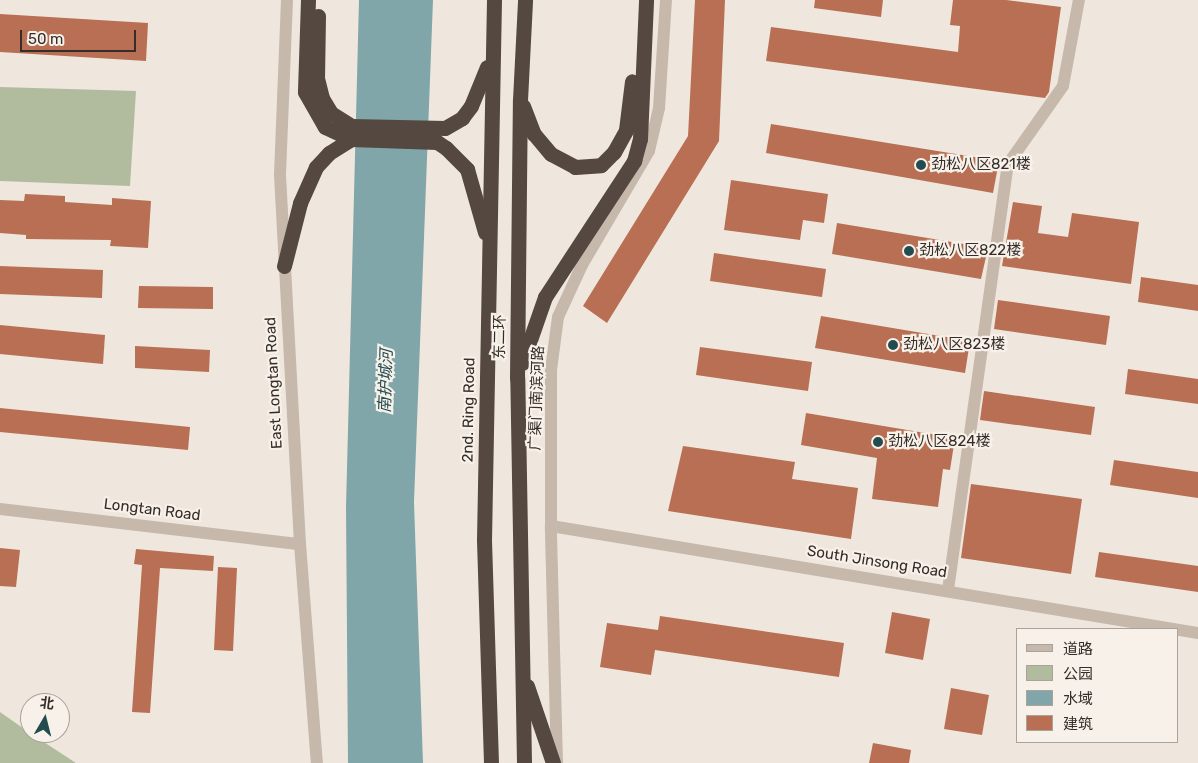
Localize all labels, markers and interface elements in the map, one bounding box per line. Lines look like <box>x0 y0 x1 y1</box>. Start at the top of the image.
scale bar <box>22 20 139 52</box>
text: 50 m <box>28 30 63 48</box>
place label: 劲松八区821楼 <box>931 156 1031 174</box>
marker: 劲松八区821楼 <box>915 159 927 171</box>
place label: 劲松八区822楼 <box>919 242 1021 260</box>
marker: 劲松八区822楼 <box>903 245 915 257</box>
street label: 东二环 <box>491 314 509 360</box>
street label: East Longtan Road <box>262 317 286 449</box>
place label: 劲松八区823楼 <box>903 336 1005 354</box>
marker: 劲松八区823楼 <box>887 339 899 351</box>
street label: 广渠门南滨河路 <box>526 345 548 451</box>
water label: 南护城河 <box>375 349 397 413</box>
street label: 2nd. Ring Road <box>459 357 479 463</box>
place label: 劲松八区824楼 <box>888 433 991 451</box>
marker: 劲松八区824楼 <box>872 436 884 448</box>
street label: Longtan Road <box>103 495 201 525</box>
street label: South Jinsong Road <box>806 542 948 582</box>
legend <box>1016 628 1178 743</box>
text: 道路 <box>1063 640 1093 658</box>
text: 公园 <box>1063 665 1093 683</box>
text: 水域 <box>1063 690 1093 708</box>
north arrow <box>20 693 70 743</box>
text: 北 <box>39 694 55 713</box>
text: 建筑 <box>1063 715 1093 733</box>

